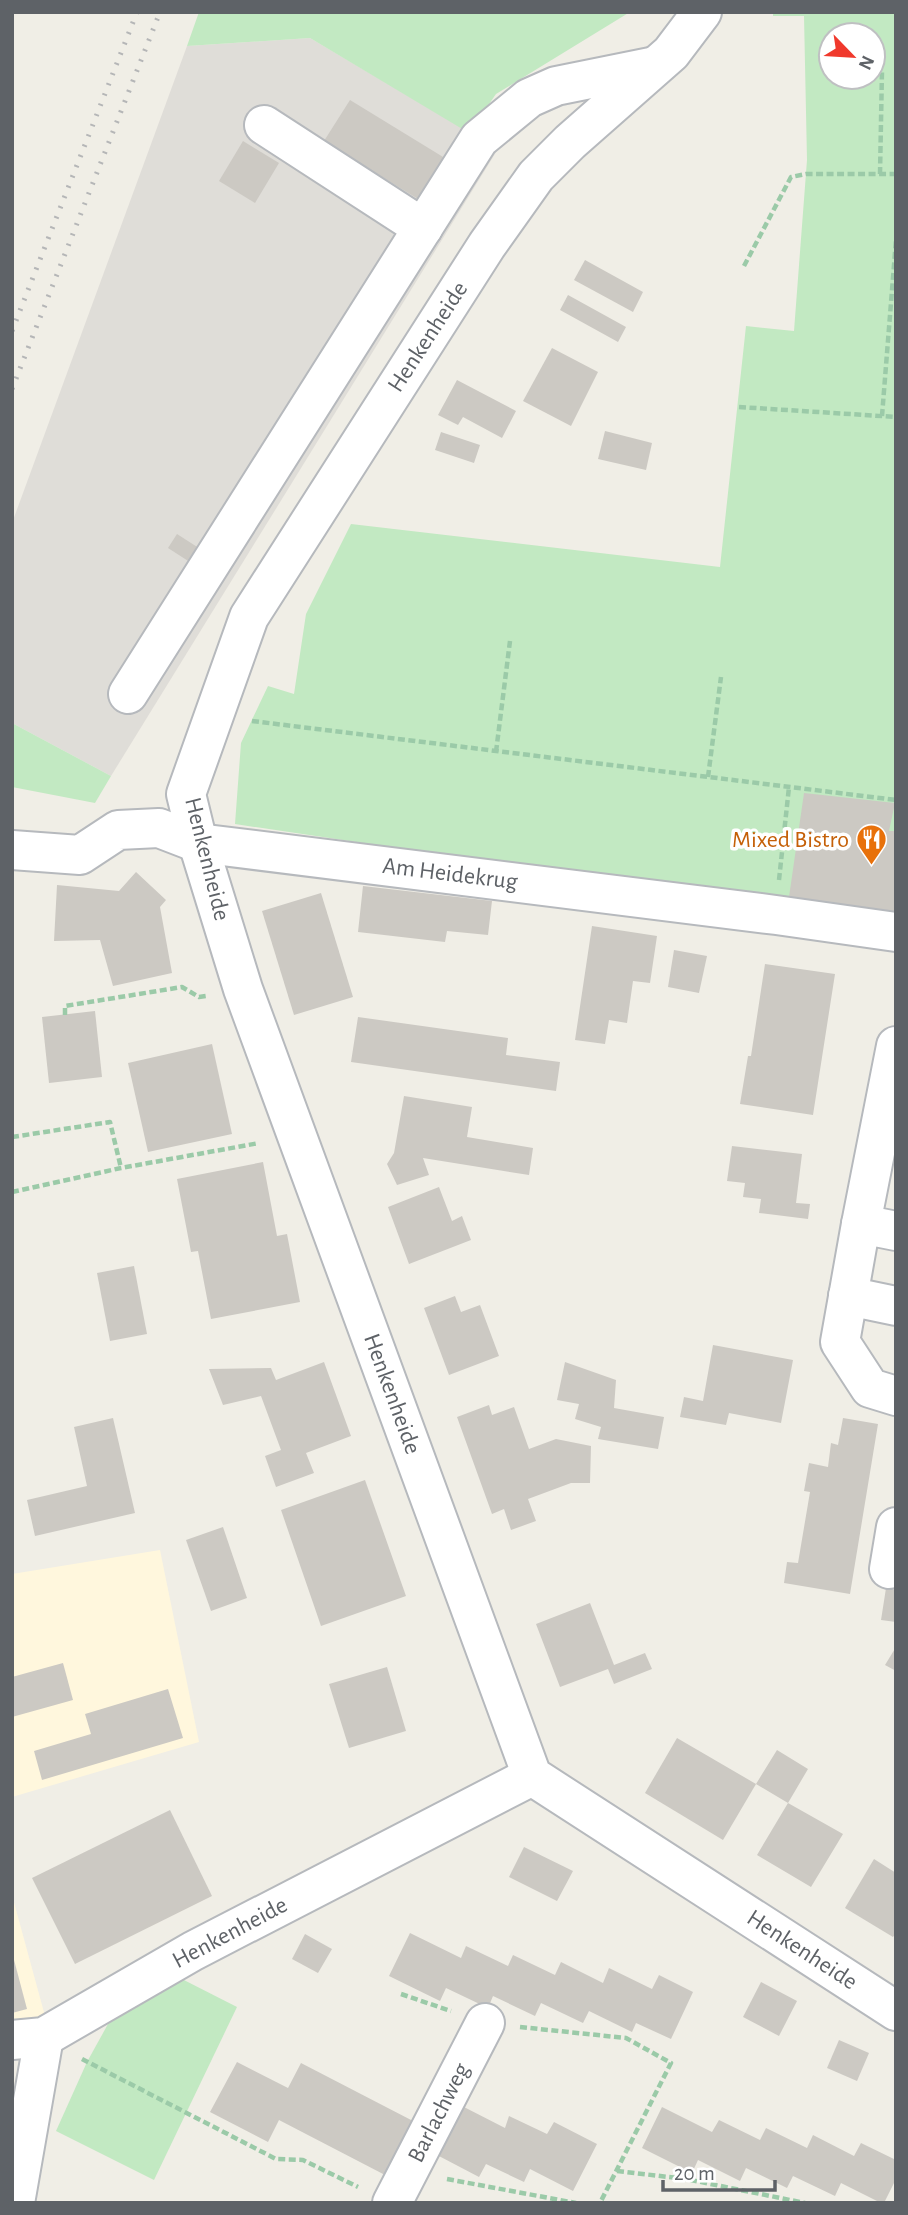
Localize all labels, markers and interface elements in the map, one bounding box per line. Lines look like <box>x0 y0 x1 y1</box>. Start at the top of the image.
north arrow <box>817 21 887 91</box>
text: N <box>855 53 877 73</box>
street label: Henkenheide <box>384 278 472 396</box>
street label: Henkenheide <box>180 795 234 923</box>
restaurant icon: Mixed Bistro <box>855 823 889 867</box>
place label: Mixed Bistro <box>732 828 849 852</box>
street label: Am Heidekrug <box>381 854 519 894</box>
street label: Henkenheide <box>359 1331 425 1457</box>
street label: Henkenheide <box>169 1893 291 1973</box>
street label: Henkenheide <box>743 1906 861 1994</box>
street label: Barlachweg <box>404 2059 474 2167</box>
scale bar <box>663 2148 775 2192</box>
text: 20 m <box>674 2163 715 2184</box>

